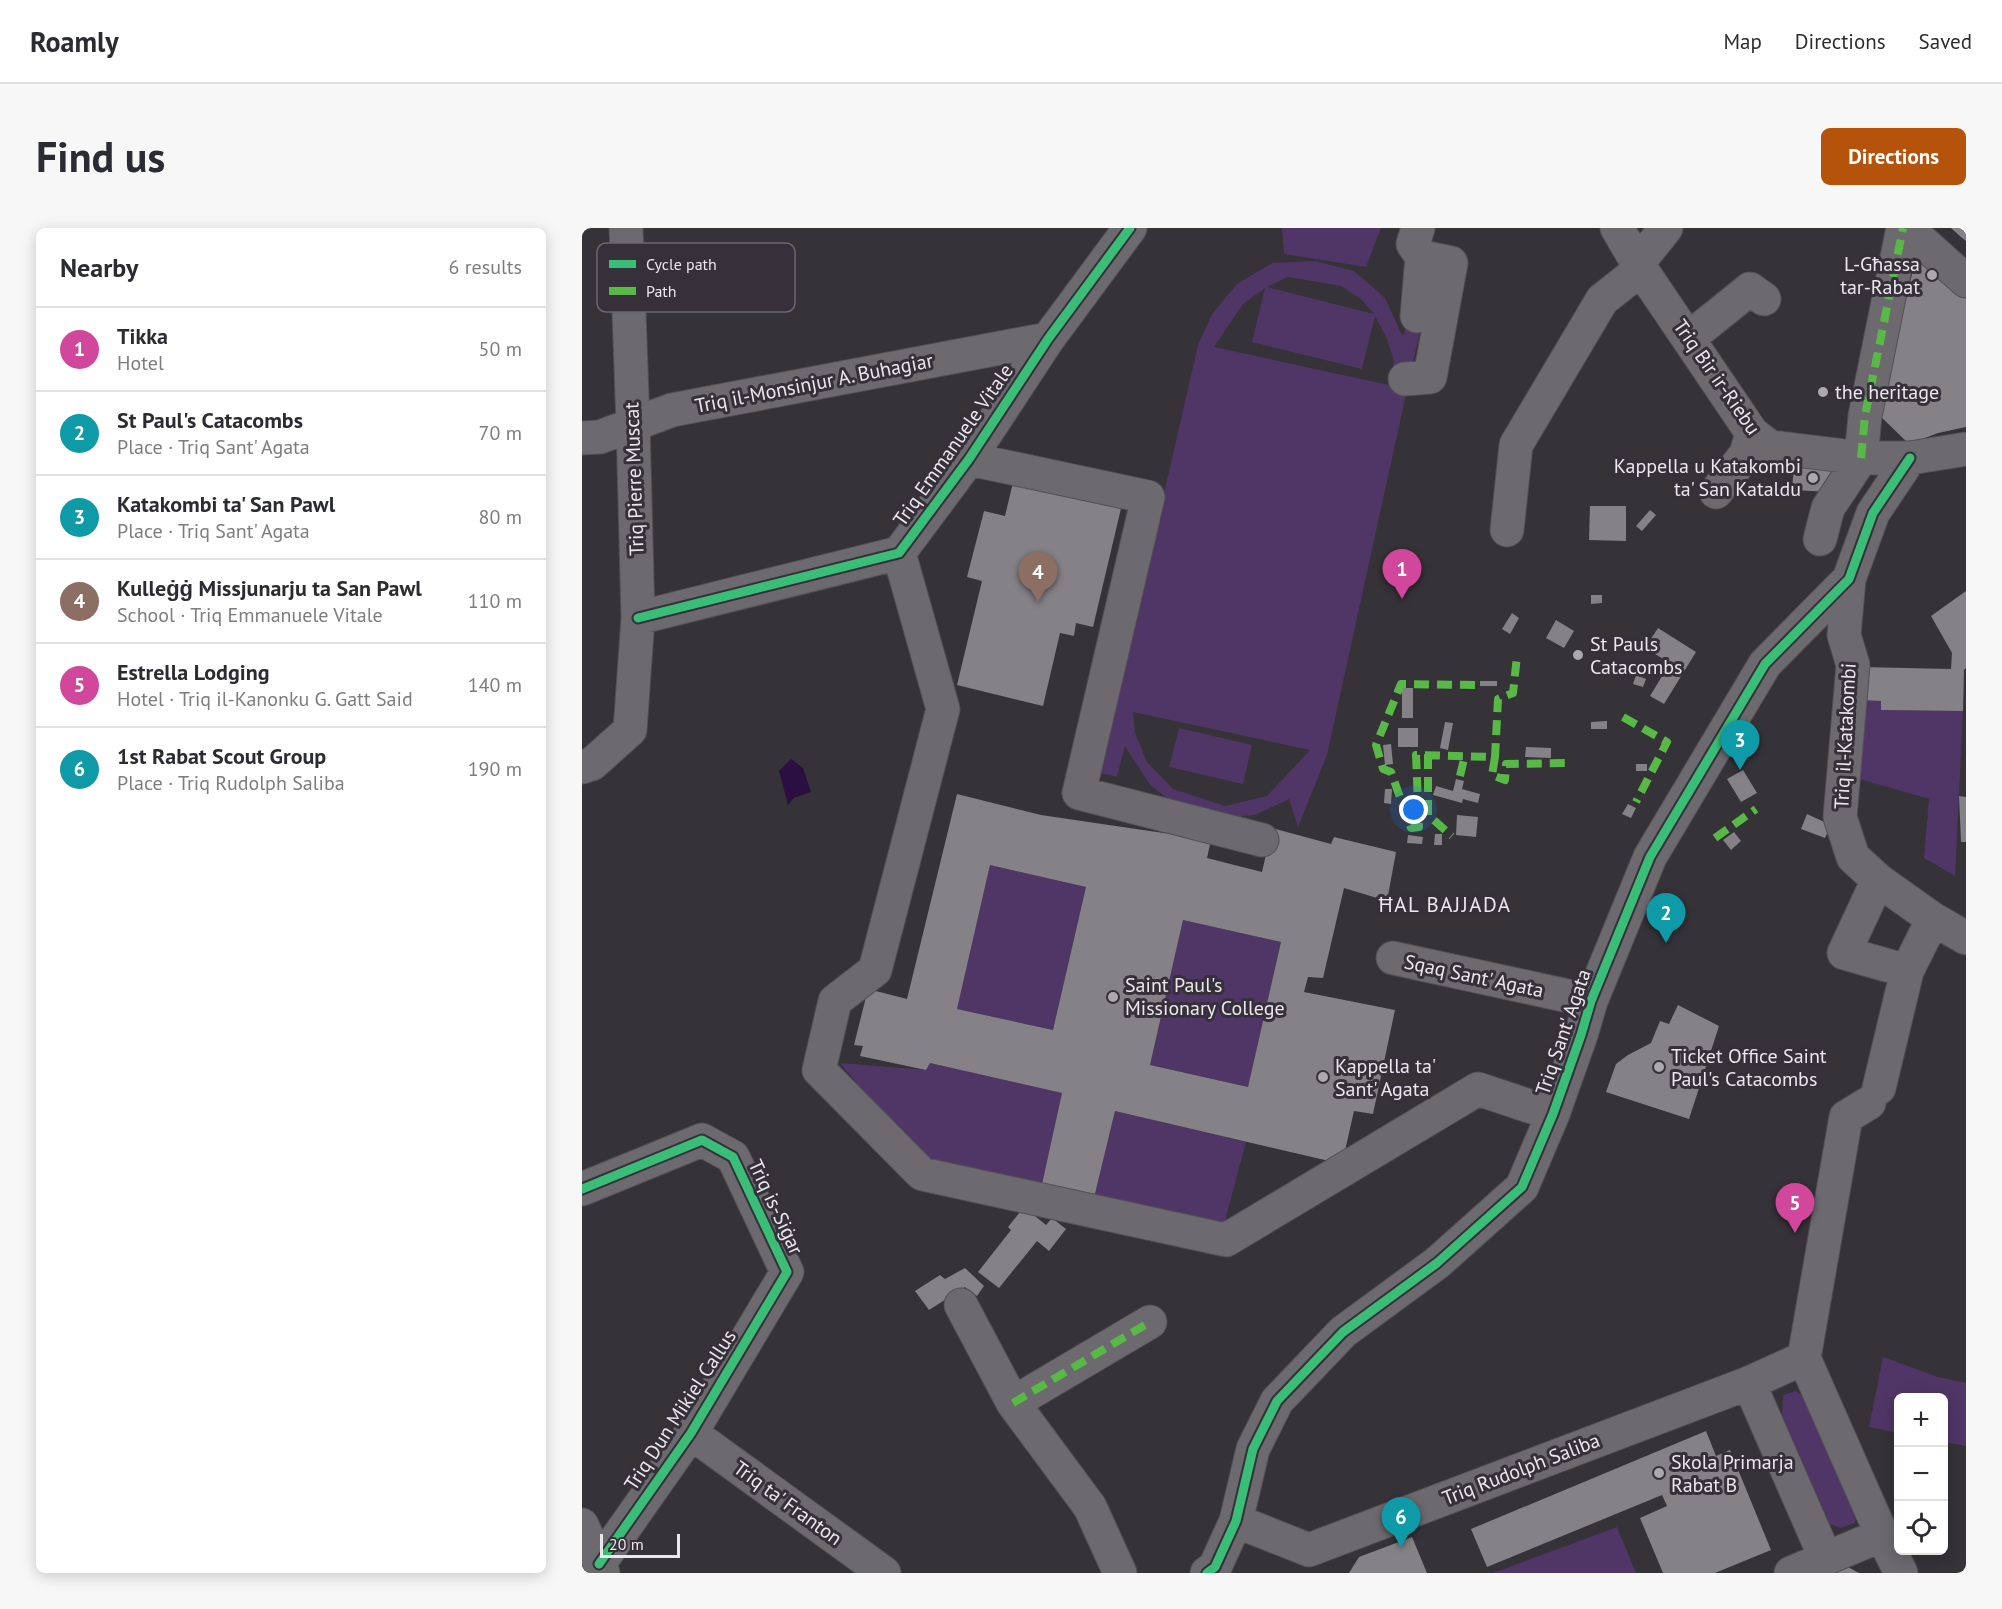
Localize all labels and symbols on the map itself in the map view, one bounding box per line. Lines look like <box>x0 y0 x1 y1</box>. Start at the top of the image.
legend <box>597 243 795 312</box>
place label: L-Għassa tar-Rabat <box>1840 251 1920 300</box>
text: Cycle path <box>646 254 717 274</box>
marker: L-Għassa tar-Rabat <box>1925 268 1939 282</box>
text: Path <box>646 281 677 301</box>
street label: Triq Bir ir-Riebu <box>1668 314 1766 440</box>
street label: Triq il-Monsinjur A. Buhagiar <box>693 347 935 419</box>
street label: Triq Emmanuele Vitale <box>887 359 1019 531</box>
place label: the heritage <box>1835 379 1939 405</box>
marker: the heritage <box>1816 385 1830 399</box>
street label: Triq Pierre Muscat <box>618 401 650 556</box>
place label: Kappella u Katakombi ta' San Kataldu <box>1614 453 1801 502</box>
marker: Kappella u Katakombi ta' San Kataldu <box>1806 471 1820 485</box>
pin: 1 <box>1382 550 1422 599</box>
pin: 4 <box>1018 552 1058 602</box>
place label: St Pauls Catacombs <box>1590 631 1682 680</box>
marker: St Pauls Catacombs <box>1571 648 1585 662</box>
street label: Triq il-Katakombi <box>1828 662 1862 810</box>
pin: 3 <box>1720 720 1760 770</box>
your location <box>1399 795 1428 824</box>
district label: ĦAL BAJJADA <box>1378 891 1512 918</box>
pin: 2 <box>1646 894 1686 943</box>
street label: Sqaq Sant' Agata <box>1402 949 1546 1003</box>
street label: Triq Sant' Agata <box>1529 965 1597 1099</box>
place label: Saint Paul's Missionary College <box>1125 972 1285 1021</box>
marker: Saint Paul's Missionary College <box>1106 990 1120 1004</box>
place label: Ticket Office Saint Paul's Catacombs <box>1671 1043 1827 1092</box>
place label: Kappella ta' Sant' Agata <box>1335 1053 1436 1102</box>
marker: Ticket Office Saint Paul's Catacombs <box>1652 1060 1666 1074</box>
marker: Kappella ta' Sant' Agata <box>1316 1070 1330 1084</box>
street label: Triq is-Siġar <box>743 1155 809 1259</box>
pin: 5 <box>1776 1184 1814 1233</box>
street label: Triq Dun Mikiel Callus <box>618 1325 742 1495</box>
street label: Triq Rudolph Saliba <box>1439 1427 1603 1511</box>
place label: Skola Primarja Rabat B <box>1671 1449 1794 1498</box>
street label: Triq ta' Franton <box>729 1455 847 1551</box>
marker: Skola Primarja Rabat B <box>1652 1466 1666 1480</box>
pin: 6 <box>1382 1498 1420 1547</box>
scale bar <box>600 1531 680 1558</box>

